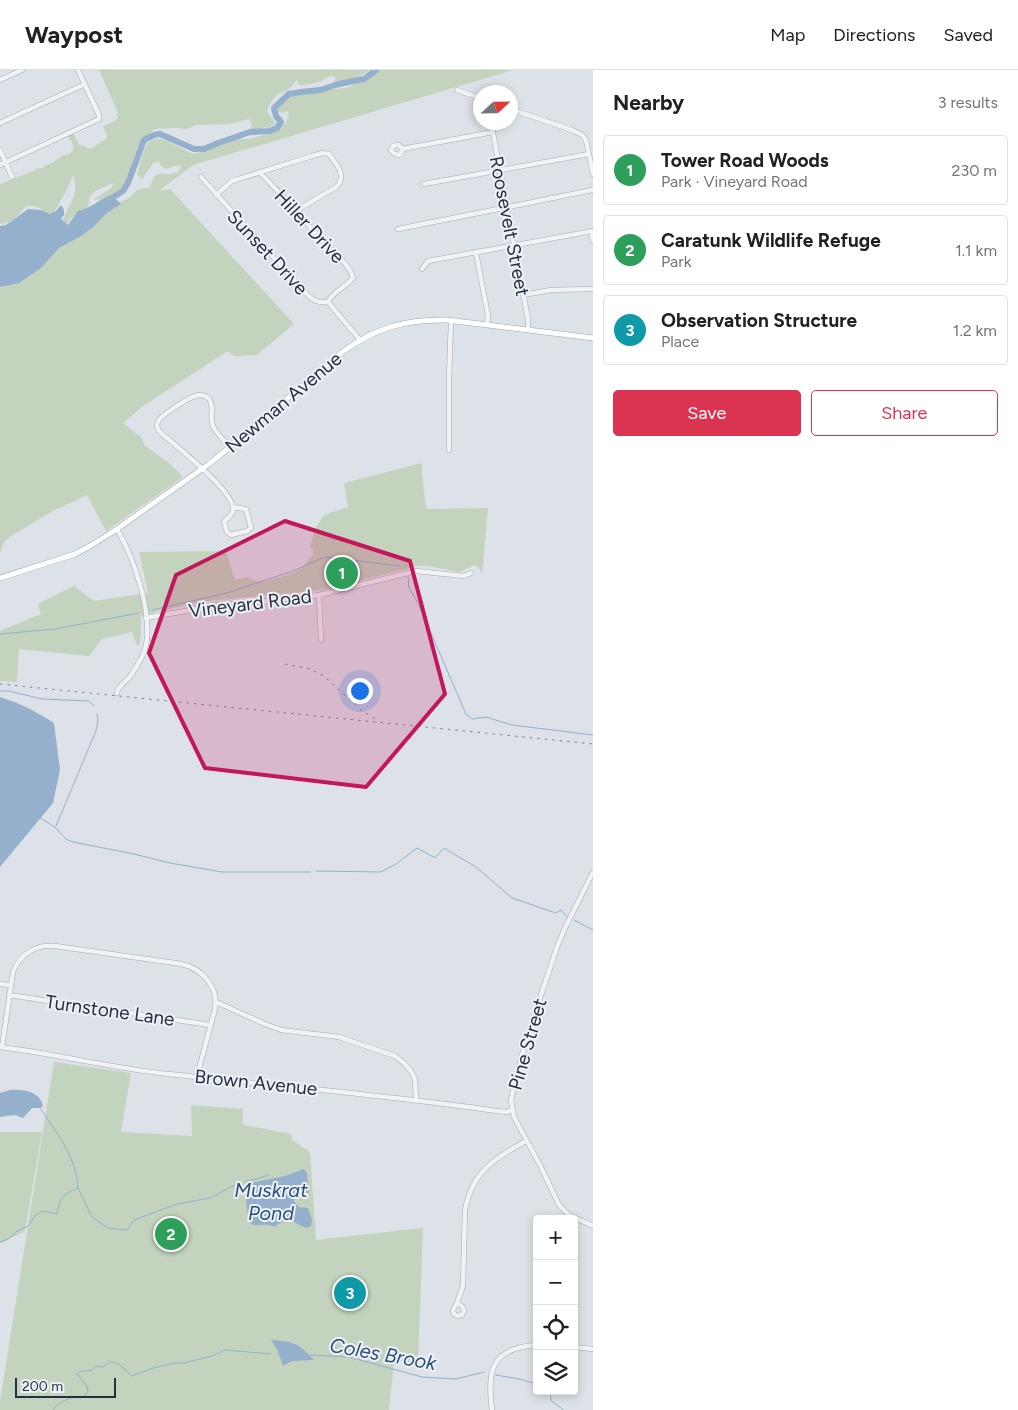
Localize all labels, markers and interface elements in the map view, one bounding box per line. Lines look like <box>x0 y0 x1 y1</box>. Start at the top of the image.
text: Waypost <box>25 20 123 49</box>
text: Map <box>770 24 805 46</box>
text: Directions <box>833 24 915 46</box>
text: Saved <box>943 24 993 46</box>
north arrow <box>473 85 518 130</box>
text: Nearby <box>613 90 684 115</box>
text: 3 results <box>938 93 998 112</box>
text: Tower Road Woods <box>661 149 829 172</box>
street label: Roosevelt Street <box>485 154 534 298</box>
text: 1 <box>627 161 633 180</box>
text: 230 m <box>952 161 997 180</box>
text: Park · Vineyard Road <box>661 172 808 191</box>
street label: Hiller Drive <box>270 185 350 268</box>
street label: Sunset Drive <box>222 205 313 300</box>
text: Caratunk Wildlife Refuge <box>661 229 881 252</box>
text: 2 <box>625 241 635 260</box>
text: 1.1 km <box>955 241 997 260</box>
text: Park <box>661 252 691 271</box>
text: Observation Structure <box>661 309 857 332</box>
text: 3 <box>626 321 634 340</box>
text: 1.2 km <box>953 321 997 340</box>
text: Place <box>661 332 699 351</box>
street label: Newman Avenue <box>220 347 346 458</box>
button: Save <box>613 390 801 436</box>
button: Share <box>811 390 998 436</box>
pin: 1 <box>326 554 358 592</box>
street label: Vineyard Road <box>187 585 313 622</box>
your location <box>347 678 373 704</box>
street label: Turnstone Lane <box>44 990 176 1031</box>
street label: Pine Street <box>503 996 552 1093</box>
street label: Brown Avenue <box>193 1065 318 1100</box>
water label: Muskrat Pond <box>234 1178 308 1225</box>
pin: 2 <box>155 1215 187 1253</box>
map controls <box>533 1215 578 1395</box>
button: + <box>533 1215 578 1260</box>
button: − <box>533 1260 578 1305</box>
pin: 3 <box>334 1274 366 1312</box>
button: locate <box>533 1305 578 1350</box>
water label: Coles Brook <box>328 1333 439 1375</box>
button: layers <box>533 1350 578 1395</box>
scale bar <box>15 1375 116 1398</box>
text: 200 m <box>22 1378 63 1395</box>

